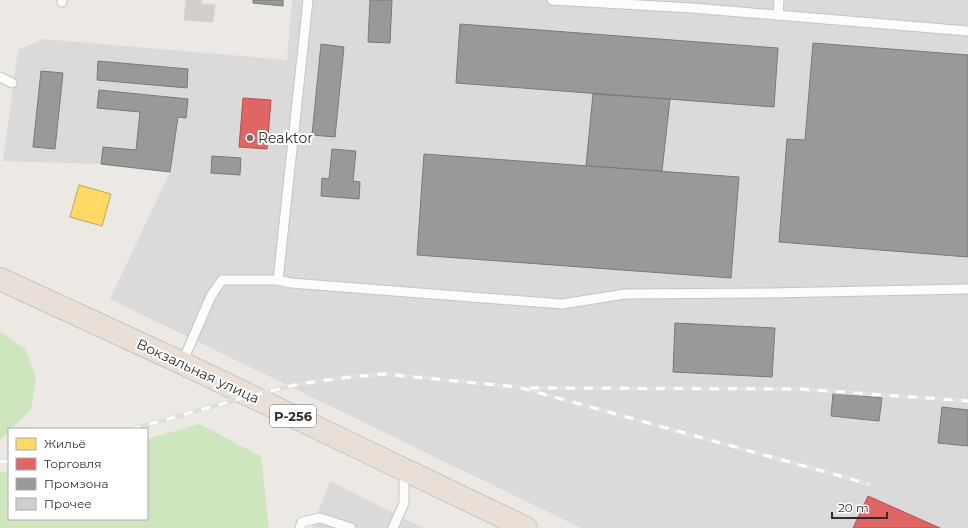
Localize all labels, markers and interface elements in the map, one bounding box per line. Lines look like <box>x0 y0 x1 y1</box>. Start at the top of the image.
place label: Reaktor <box>258 129 313 147</box>
marker: Reaktor <box>245 133 255 143</box>
street label: Вокзальная улица <box>134 335 262 407</box>
road number: Р-256 <box>270 405 316 427</box>
legend <box>8 428 148 520</box>
text: Жильё <box>44 436 86 451</box>
text: Торговля <box>44 456 101 471</box>
text: Промзона <box>44 476 108 491</box>
scale bar <box>832 494 887 520</box>
text: Прочее <box>44 496 92 511</box>
text: 20 m <box>838 500 869 515</box>

